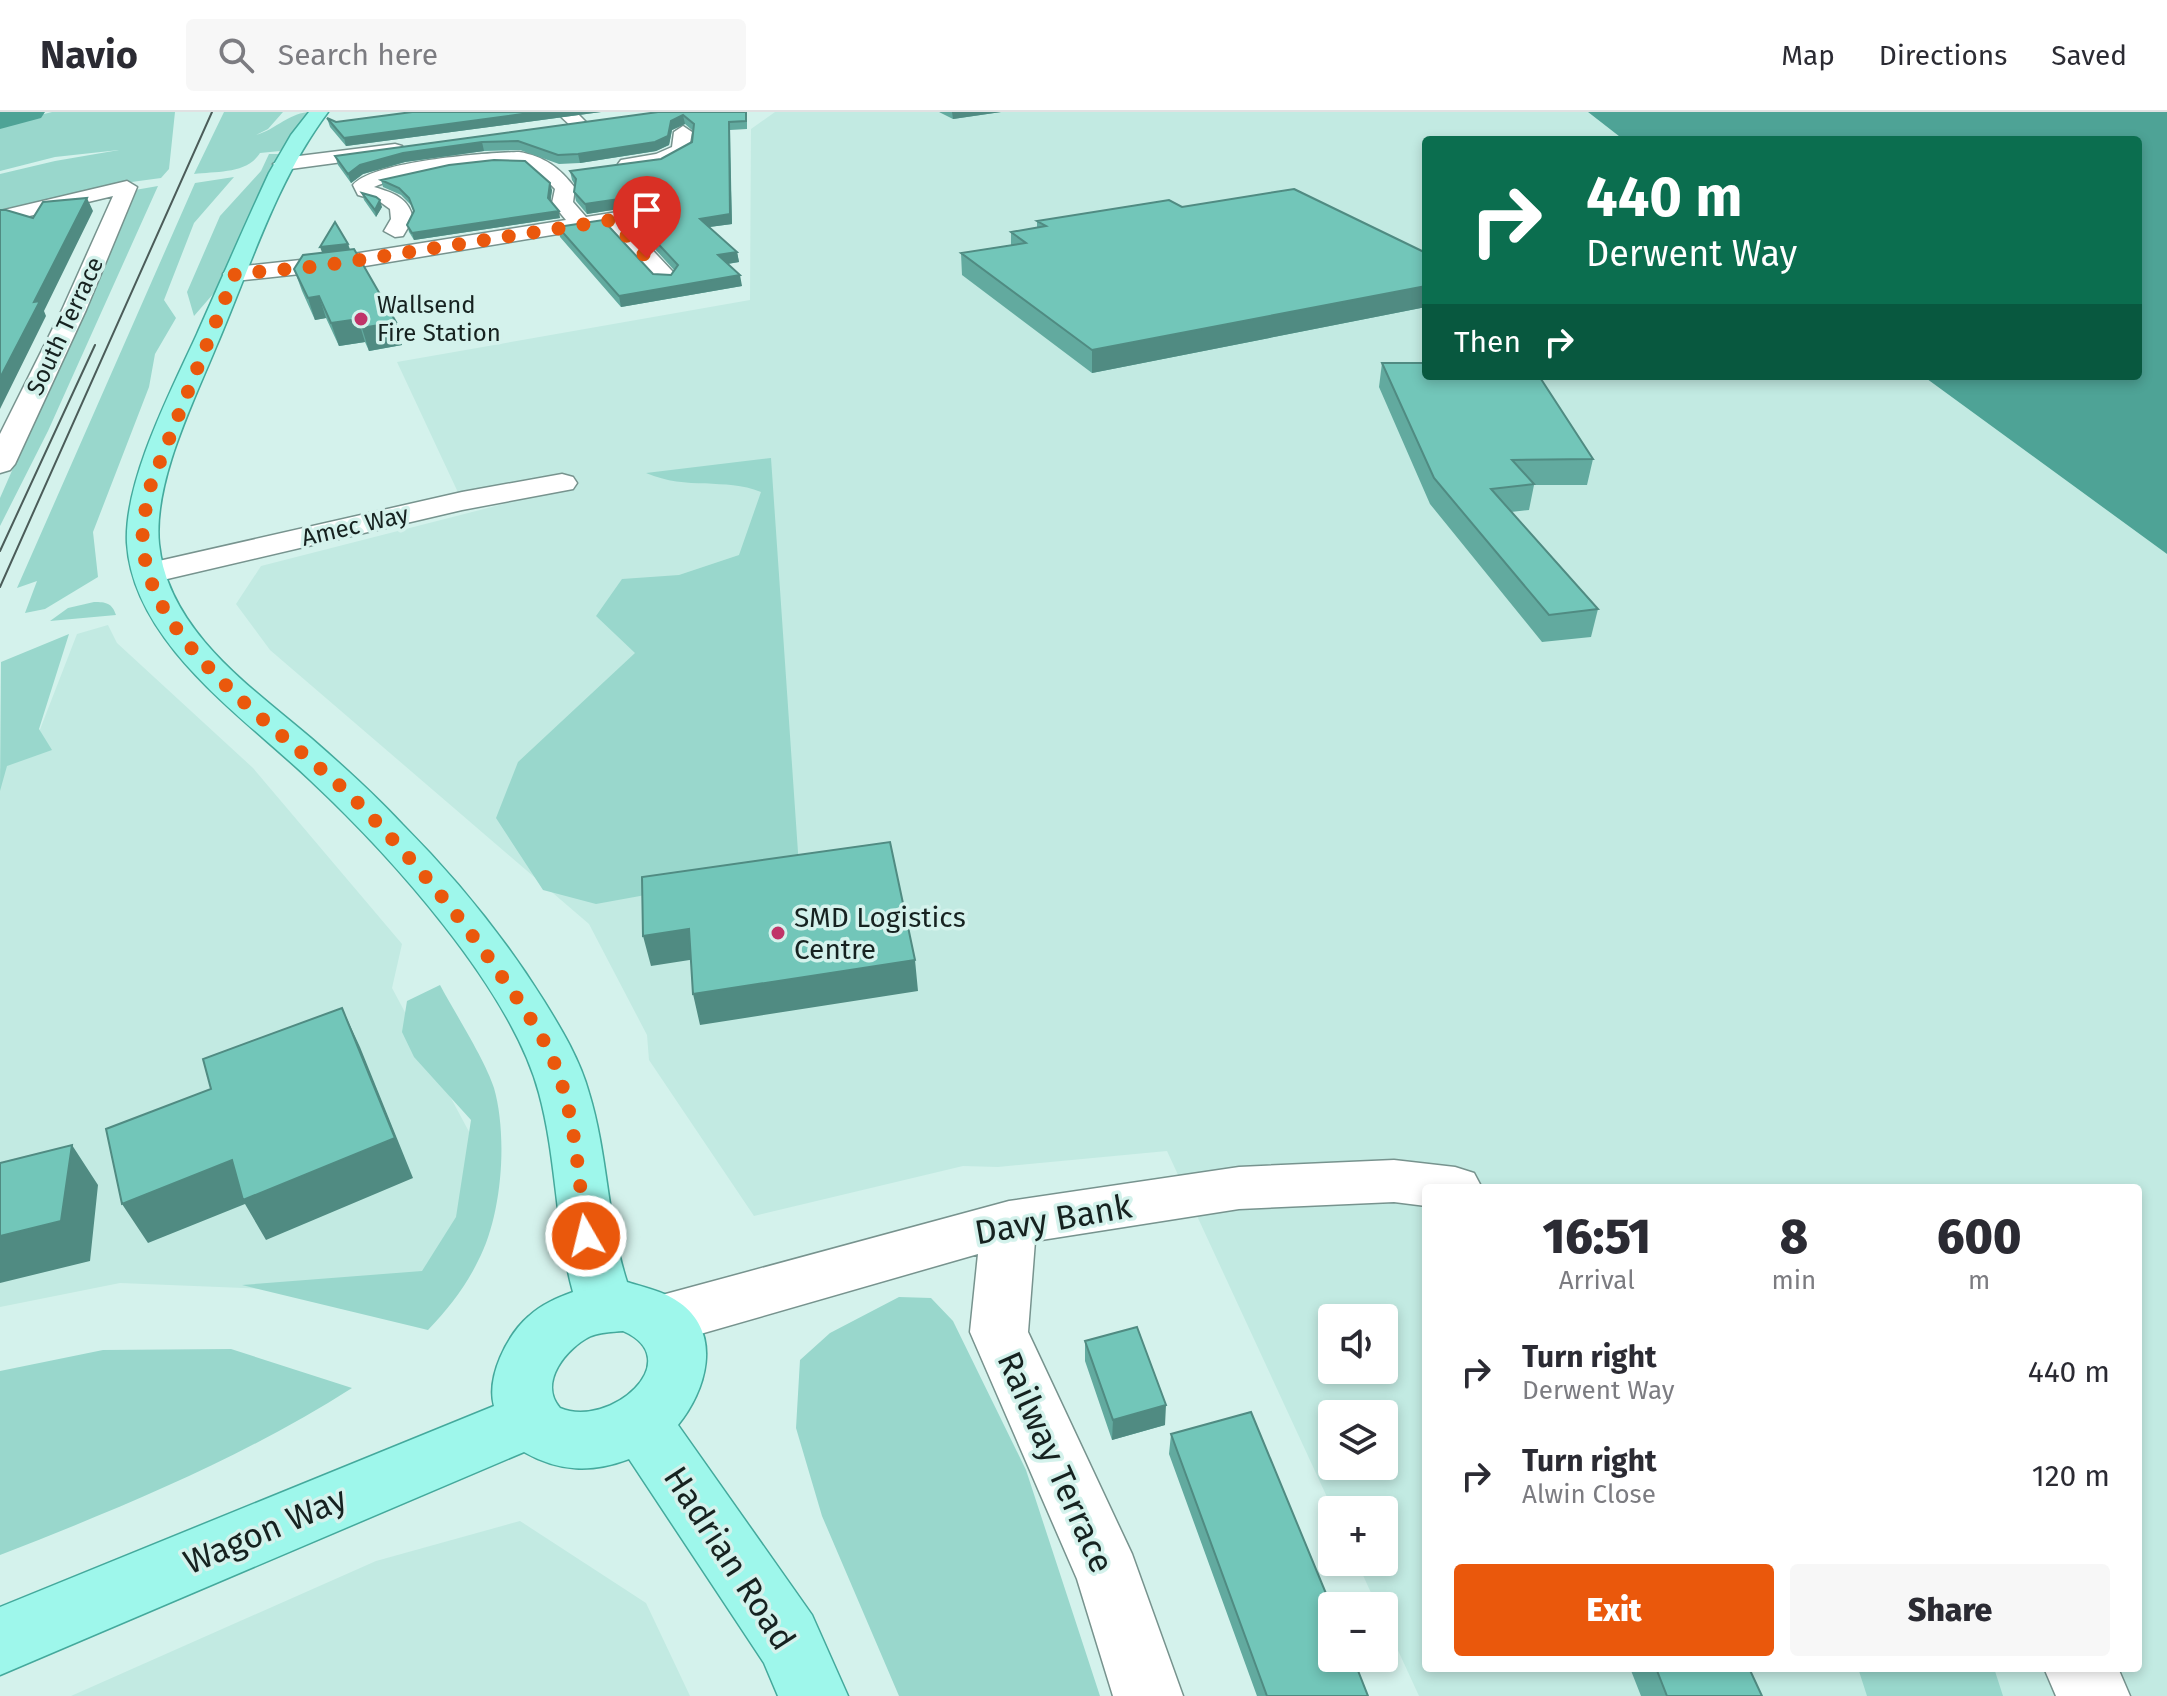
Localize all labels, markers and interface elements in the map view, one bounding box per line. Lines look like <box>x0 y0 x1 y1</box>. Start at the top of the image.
search box <box>186 19 746 91</box>
text: Navio <box>40 32 138 78</box>
icon: search <box>214 33 258 77</box>
text: Search here <box>278 37 438 73</box>
text: Map <box>1781 39 1835 72</box>
text: Directions <box>1879 39 2007 72</box>
text: Saved <box>2051 39 2127 72</box>
text: 440 m <box>1586 164 1743 231</box>
icon: right <box>1454 168 1558 272</box>
pin <box>613 176 681 258</box>
icon: arrive <box>625 188 669 232</box>
text: Derwent Way <box>1586 232 1797 276</box>
street label: South Terrace <box>21 252 109 400</box>
place label: Wallsend Fire Station <box>377 291 501 347</box>
marker: Wallsend Fire Station <box>352 310 370 328</box>
icon: right <box>1537 320 1581 364</box>
text: Then <box>1454 324 1521 360</box>
street label: Amec Way <box>299 500 411 552</box>
place label: SMD Logistics Centre <box>794 901 966 966</box>
marker: SMD Logistics Centre <box>769 924 787 942</box>
street label: Davy Bank <box>971 1185 1135 1253</box>
position arrow <box>544 1194 628 1278</box>
text: 16:51 <box>1543 1208 1651 1266</box>
text: 8 <box>1780 1208 1808 1266</box>
text: 600 <box>1937 1208 2021 1266</box>
text: Arrival <box>1559 1265 1635 1296</box>
text: min <box>1771 1265 1816 1296</box>
text: m <box>1968 1265 1990 1296</box>
map controls <box>1318 1304 1398 1672</box>
button: sound <box>1318 1304 1398 1384</box>
text: Turn right <box>1522 1339 1657 1375</box>
street label: Railway Terrace <box>988 1345 1123 1579</box>
icon: right <box>1454 1350 1498 1394</box>
text: 440 m <box>2028 1354 2110 1390</box>
text: Derwent Way <box>1522 1375 1675 1406</box>
button: layers <box>1318 1400 1398 1480</box>
text: Turn right <box>1522 1443 1657 1479</box>
icon: right <box>1454 1454 1498 1498</box>
text: 120 m <box>2032 1458 2110 1494</box>
street label: Hadrian Road <box>655 1459 804 1658</box>
street label: Wagon Way <box>178 1478 353 1583</box>
text: Alwin Close <box>1522 1479 1656 1510</box>
button: + <box>1318 1496 1398 1576</box>
button: Exit <box>1454 1564 1774 1656</box>
button: Share <box>1790 1564 2110 1656</box>
button: − <box>1318 1592 1398 1672</box>

